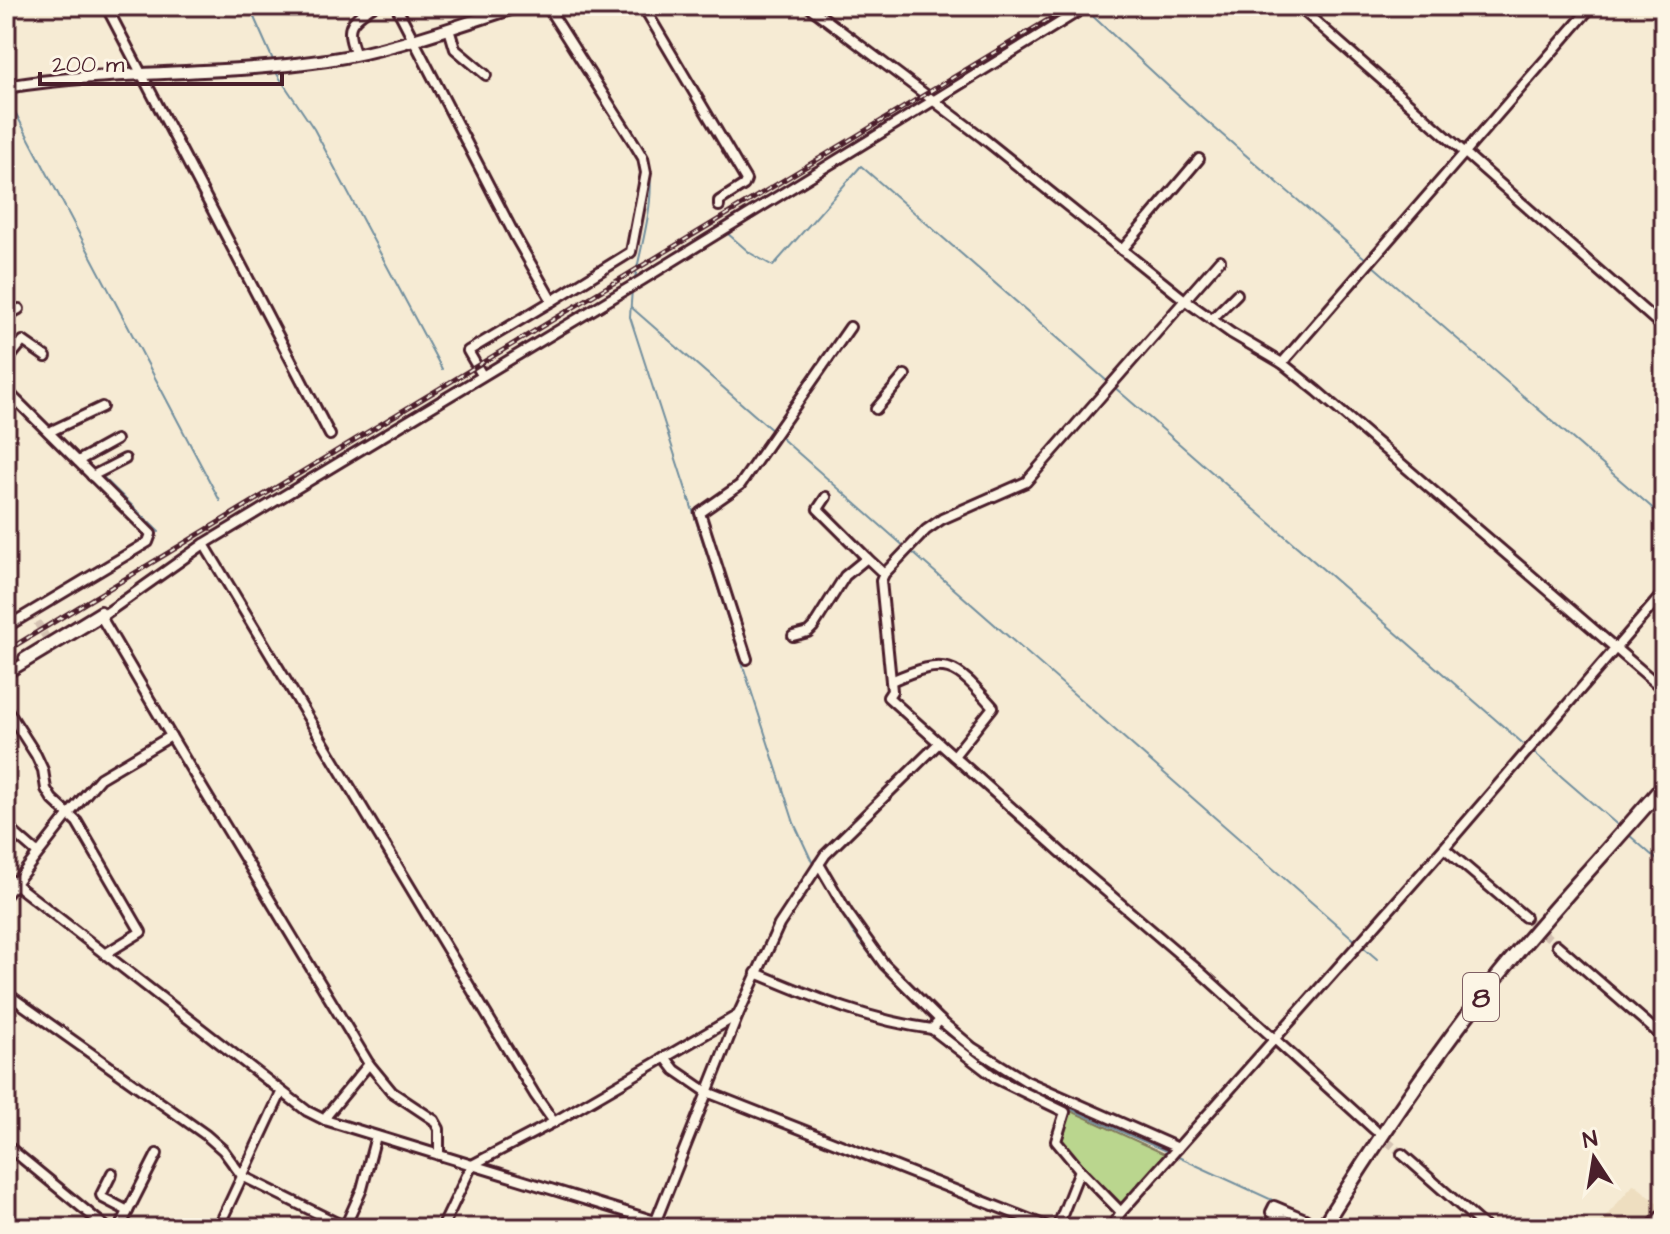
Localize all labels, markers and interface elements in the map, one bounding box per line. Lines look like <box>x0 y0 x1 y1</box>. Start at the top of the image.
scale bar <box>40 36 282 86</box>
text: 200 m <box>52 48 125 82</box>
road number: 8 <box>1463 973 1499 1021</box>
north arrow <box>1554 1118 1634 1198</box>
text: N <box>1580 1123 1600 1156</box>

